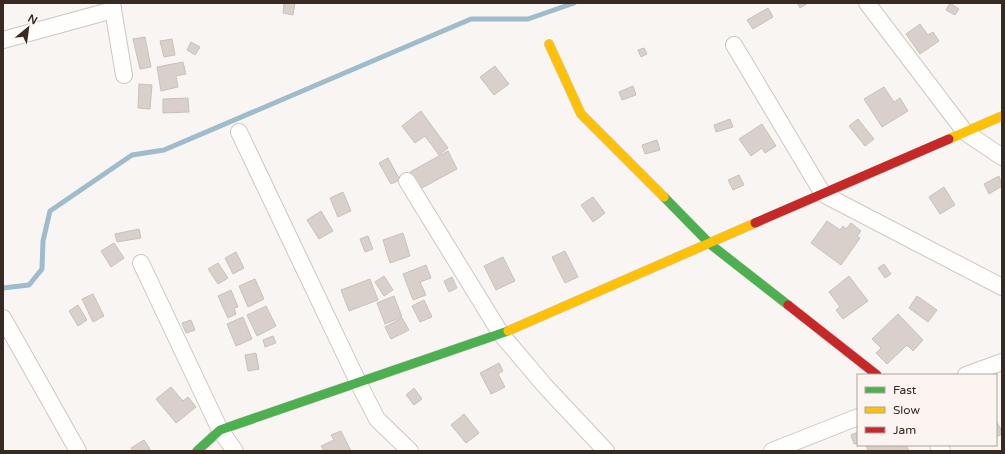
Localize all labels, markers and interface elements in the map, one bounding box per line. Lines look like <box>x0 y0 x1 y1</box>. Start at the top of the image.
north arrow <box>8 8 48 48</box>
text: N <box>26 12 40 28</box>
legend <box>857 374 997 446</box>
text: Fast <box>893 383 917 397</box>
text: Slow <box>893 403 920 417</box>
text: Jam <box>893 423 916 437</box>

